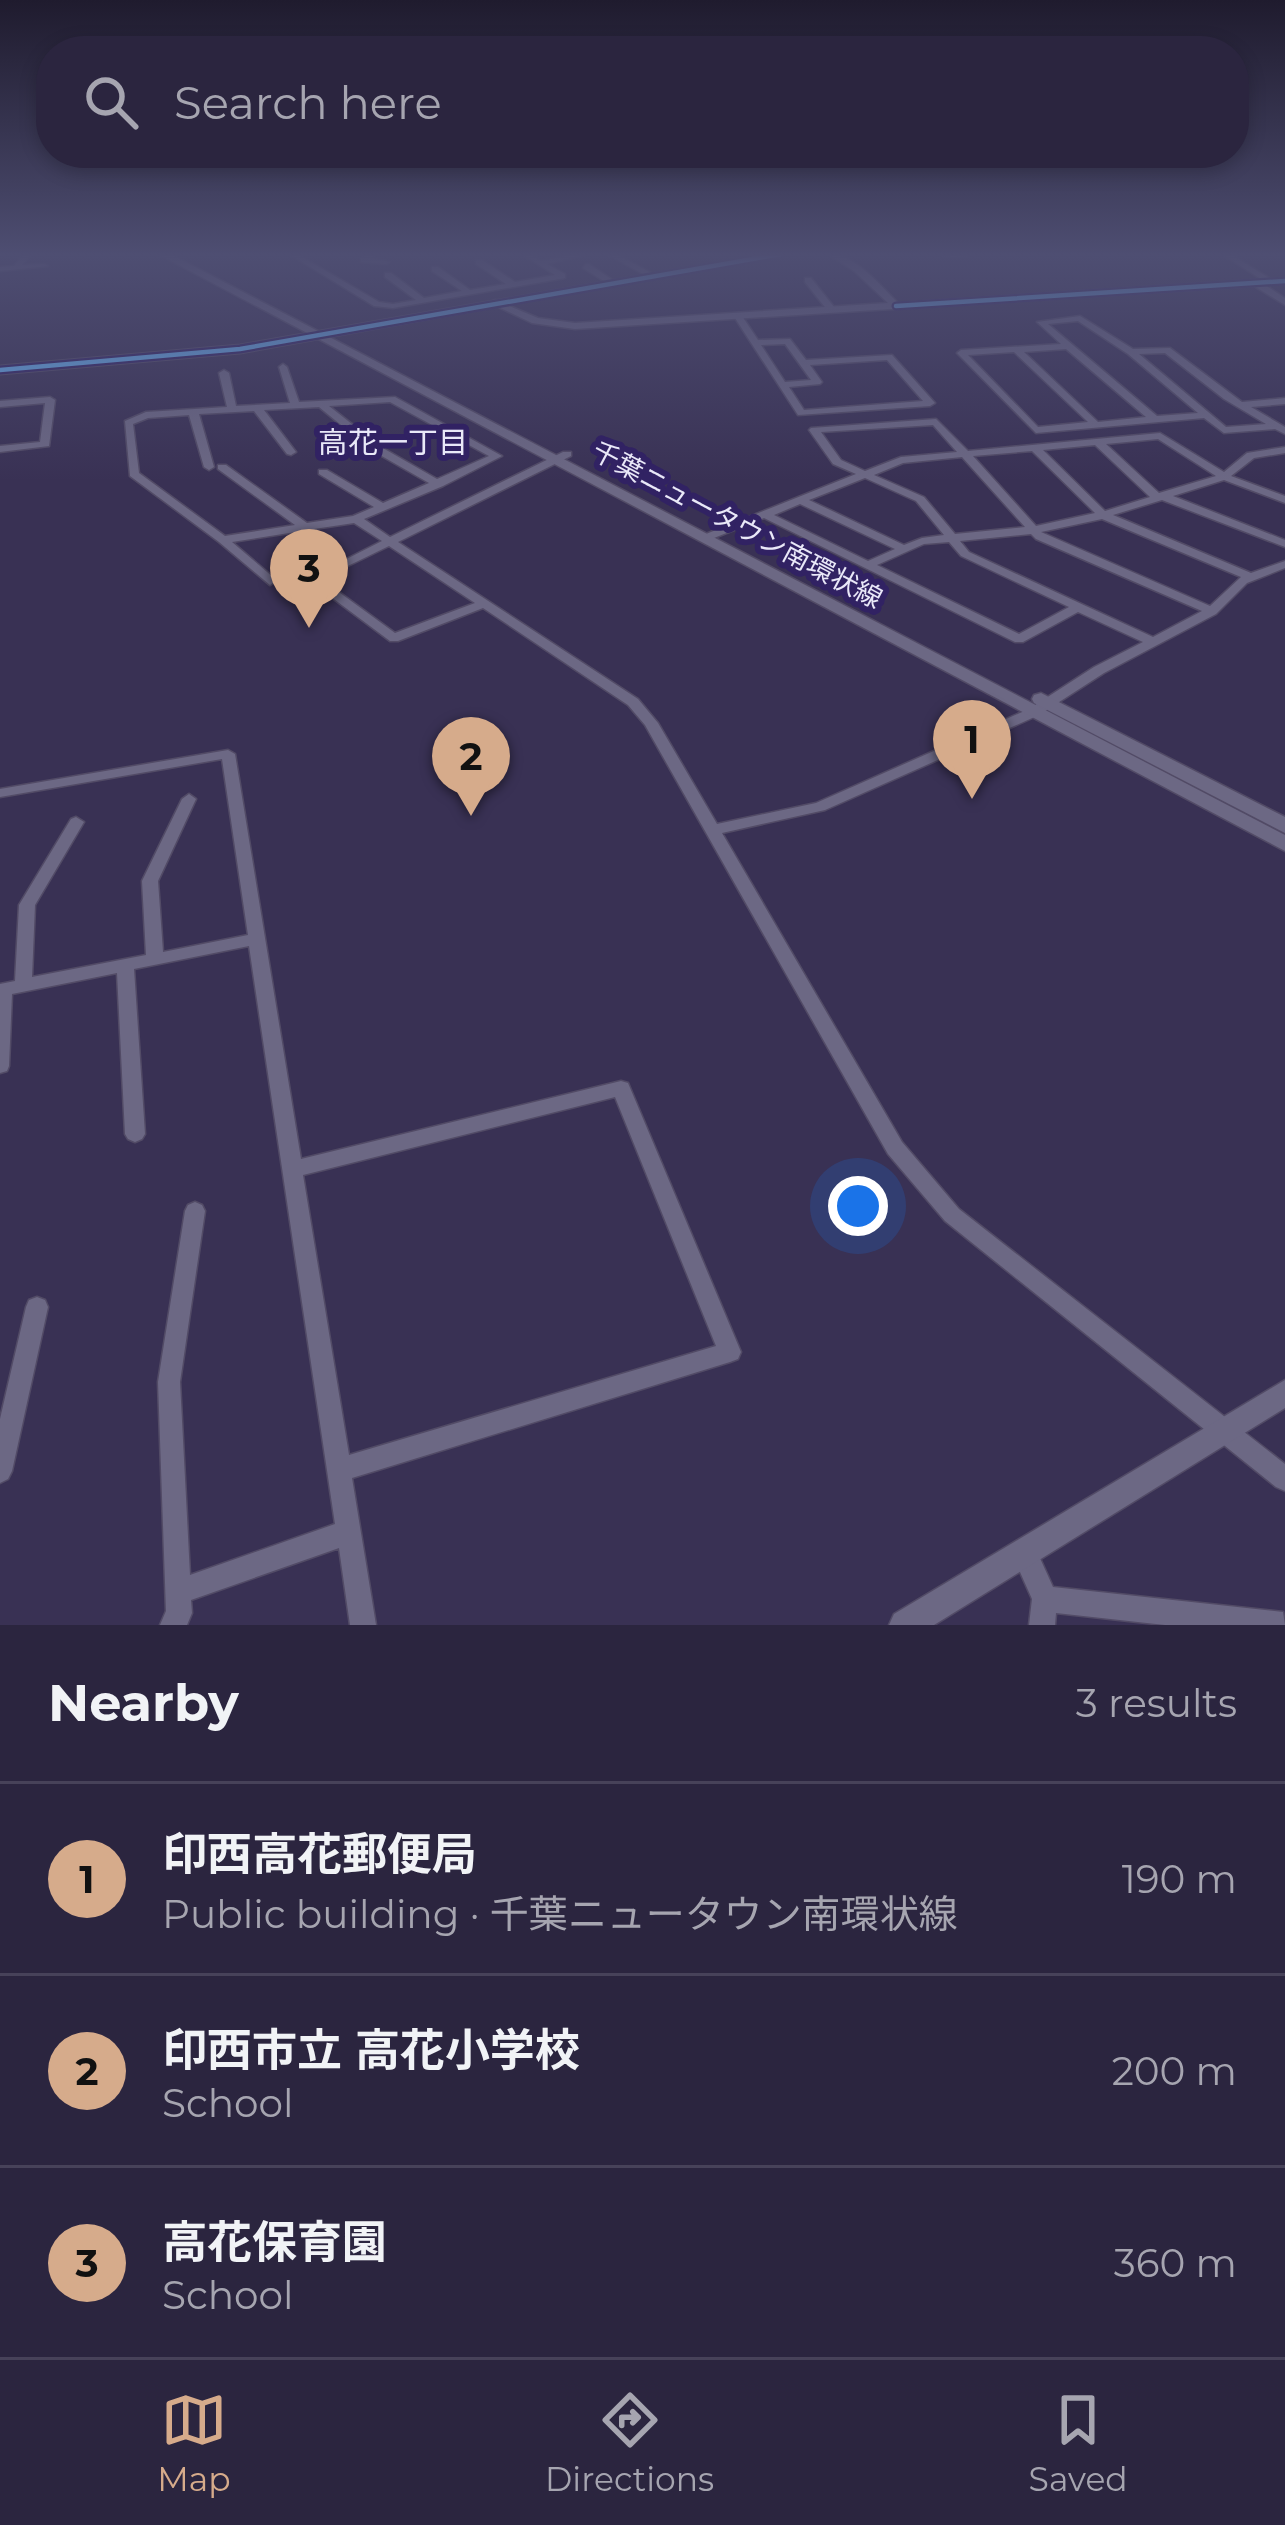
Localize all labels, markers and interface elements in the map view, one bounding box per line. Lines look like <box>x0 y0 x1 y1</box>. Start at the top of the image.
search box <box>36 36 1249 168</box>
icon: search <box>78 69 144 135</box>
text: Search here <box>174 75 442 130</box>
district label: 高花一丁目 <box>318 424 468 461</box>
street label: 千葉ニュータウン南環状線 <box>586 434 888 615</box>
pin: 3 <box>270 529 348 628</box>
pin: 1 <box>933 700 1011 799</box>
pin: 2 <box>432 717 510 816</box>
your location <box>828 1176 888 1236</box>
text: Nearby <box>48 1672 239 1734</box>
text: 3 results <box>1076 1679 1237 1727</box>
text: 印西高花郵便局 <box>162 1826 477 1881</box>
text: 1 <box>79 1855 95 1903</box>
text: 190 m <box>1122 1855 1237 1903</box>
text: Public building · 千葉ニュータウン南環状線 <box>162 1890 958 1938</box>
text: 印西市立 高花小学校 <box>162 2022 580 2077</box>
text: 2 <box>75 2047 99 2095</box>
text: 200 m <box>1112 2047 1237 2095</box>
text: School <box>162 2079 293 2127</box>
text: 高花保育園 <box>162 2214 387 2269</box>
text: 3 <box>75 2239 99 2287</box>
text: 360 m <box>1114 2239 1237 2287</box>
text: School <box>162 2271 293 2319</box>
tab: Map <box>157 2387 231 2499</box>
tab: Directions <box>545 2387 714 2499</box>
tab: Saved <box>1029 2387 1128 2499</box>

